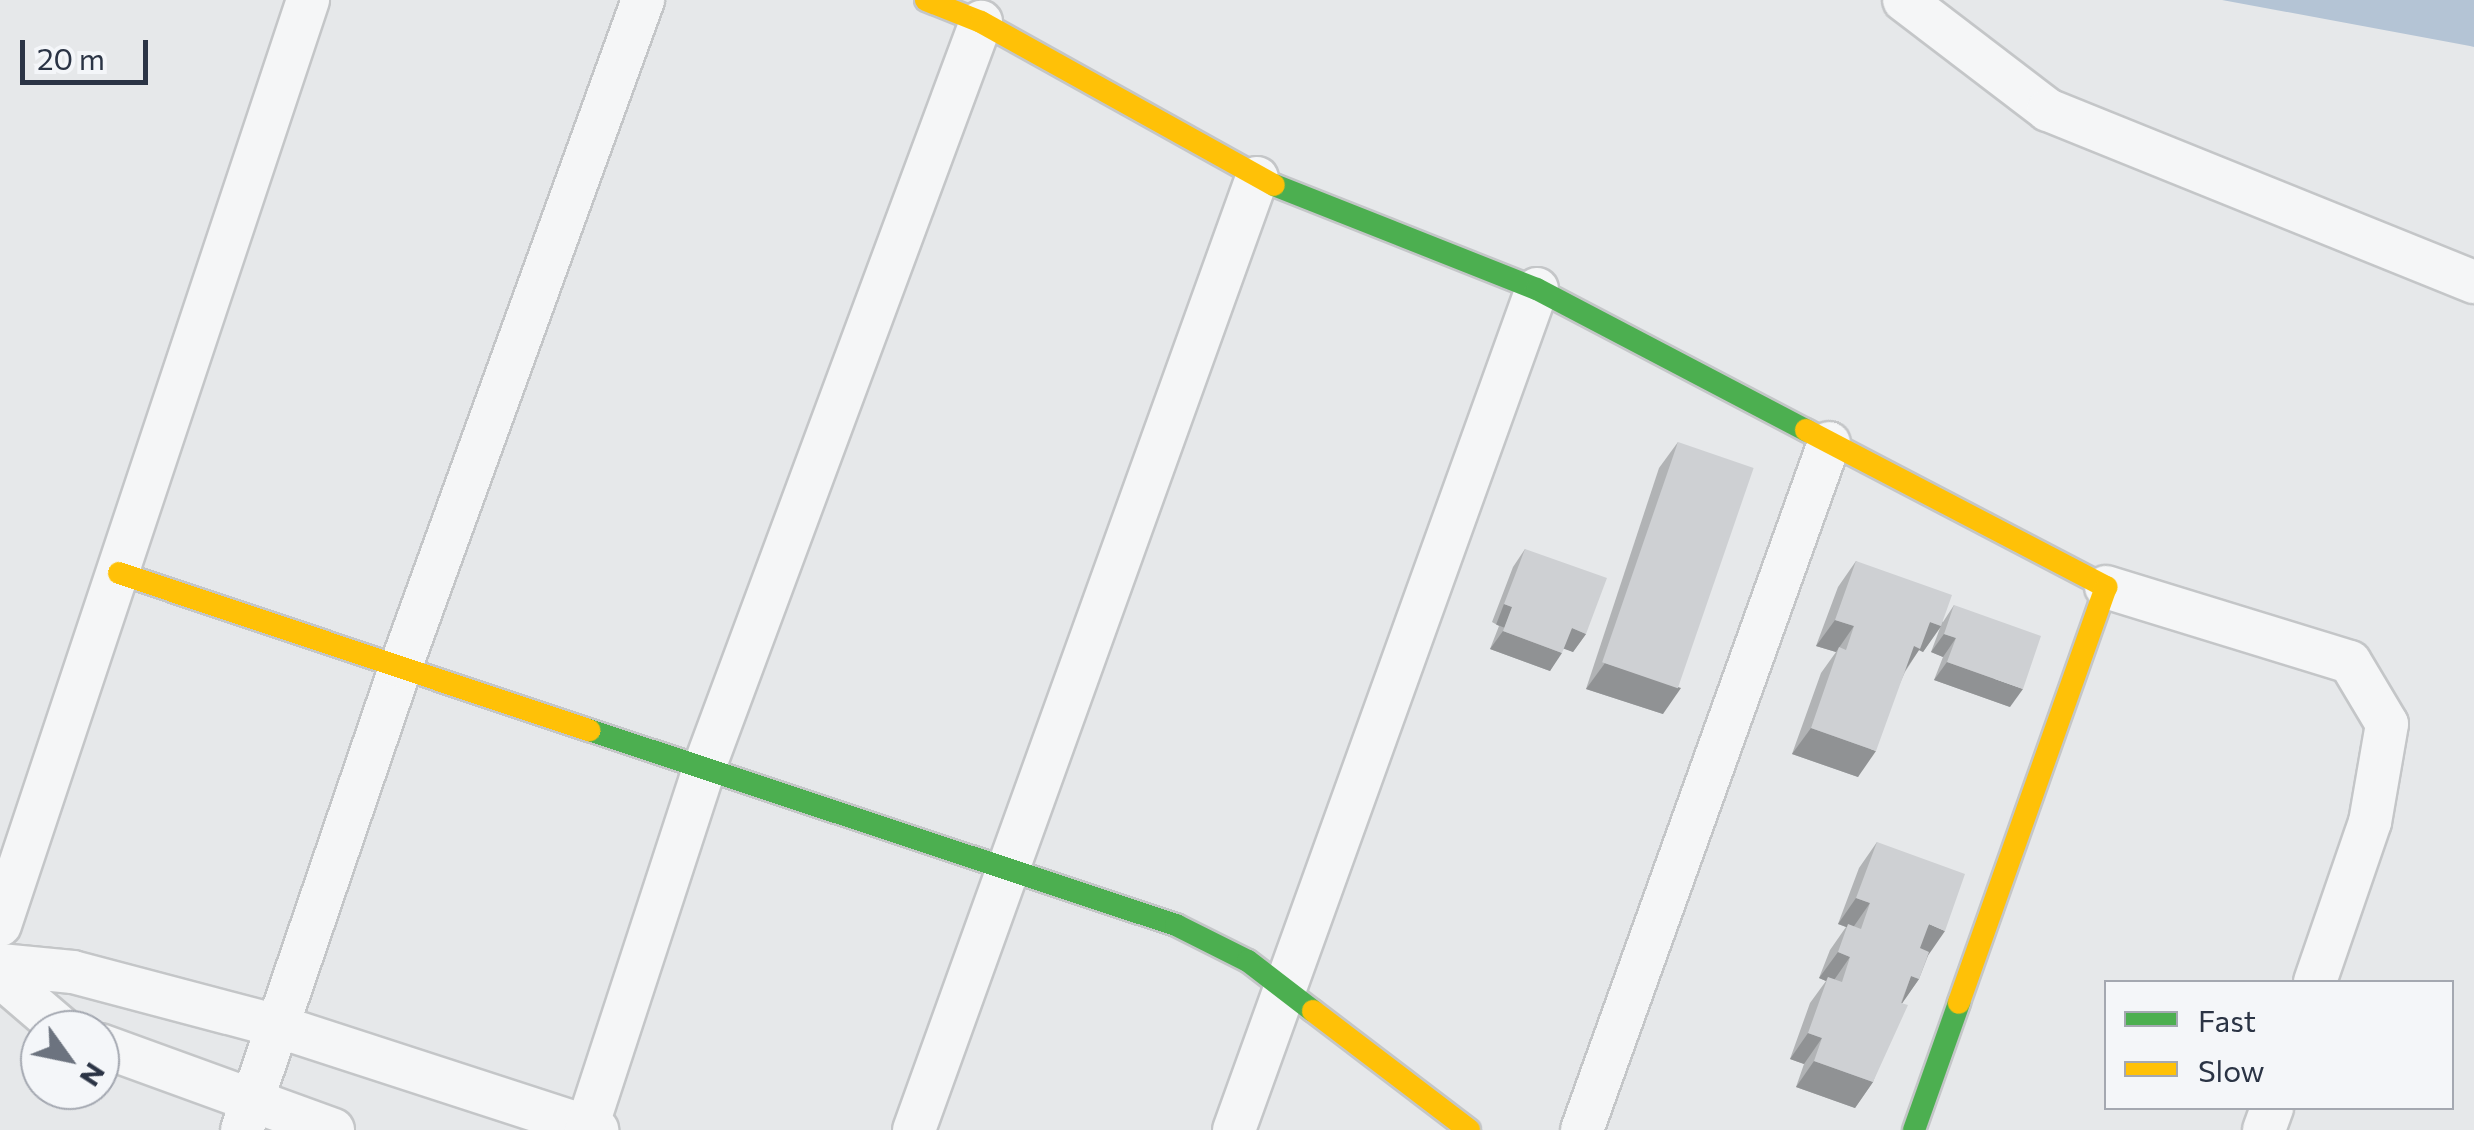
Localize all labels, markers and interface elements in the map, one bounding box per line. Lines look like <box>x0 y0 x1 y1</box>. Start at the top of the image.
scale bar <box>25 20 152 82</box>
text: 20 m <box>37 39 105 76</box>
legend <box>2104 980 2454 1110</box>
text: Fast <box>2198 1001 2256 1038</box>
north arrow <box>20 1010 120 1110</box>
text: Slow <box>2198 1051 2265 1088</box>
text: N <box>74 1057 113 1093</box>

